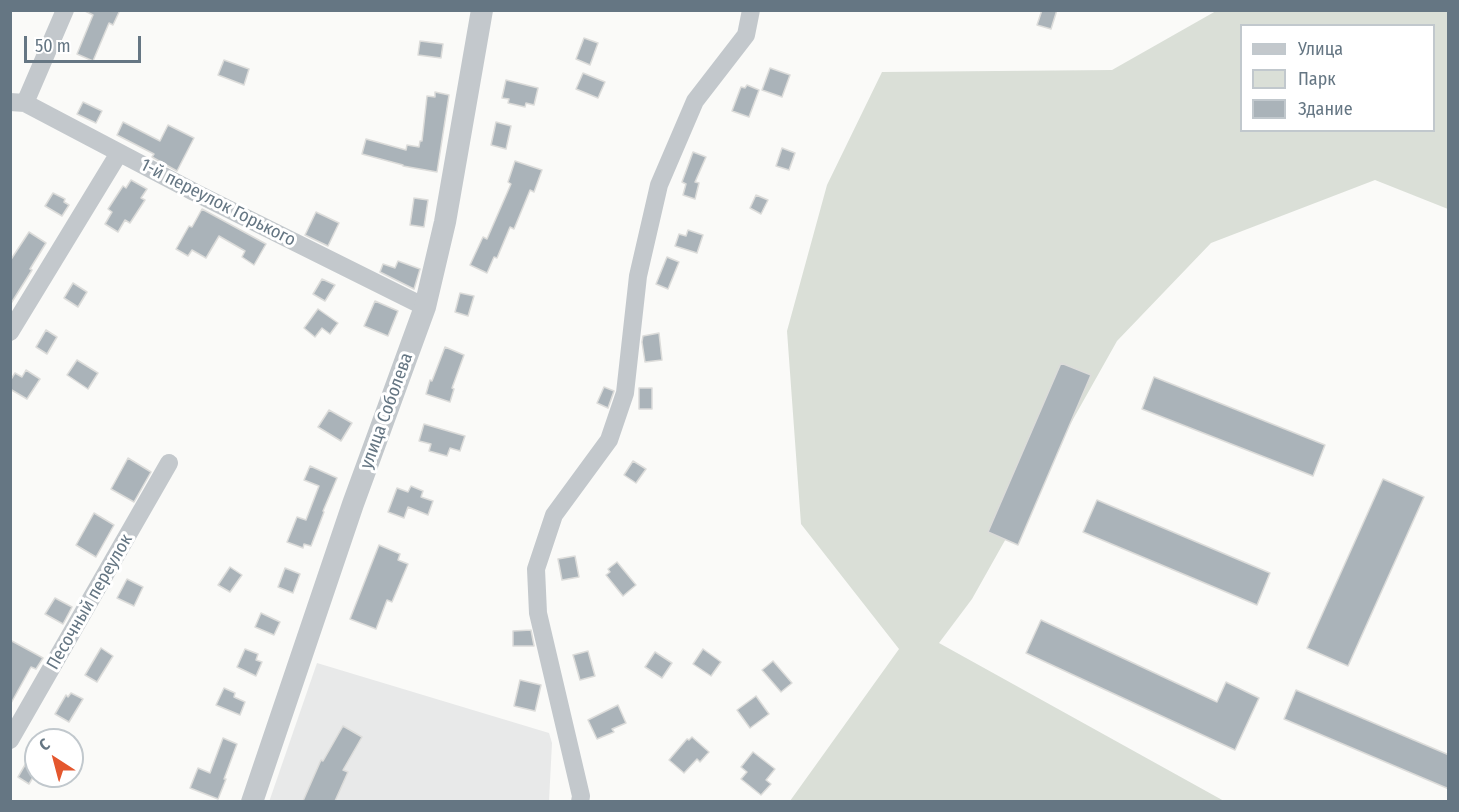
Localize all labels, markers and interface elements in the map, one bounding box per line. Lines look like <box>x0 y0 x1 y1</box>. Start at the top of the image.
scale bar <box>27 24 144 62</box>
legend <box>1240 24 1435 132</box>
text: 50 m <box>35 35 71 57</box>
text: Улица <box>1298 38 1343 60</box>
text: Парк <box>1298 68 1336 90</box>
text: Здание <box>1298 98 1353 120</box>
street label: 1-й переулок Горького <box>137 155 299 251</box>
street label: улица Соболева <box>356 350 418 472</box>
street label: Песочный переулок <box>42 530 138 674</box>
north arrow <box>24 728 84 788</box>
text: С <box>35 735 53 755</box>

